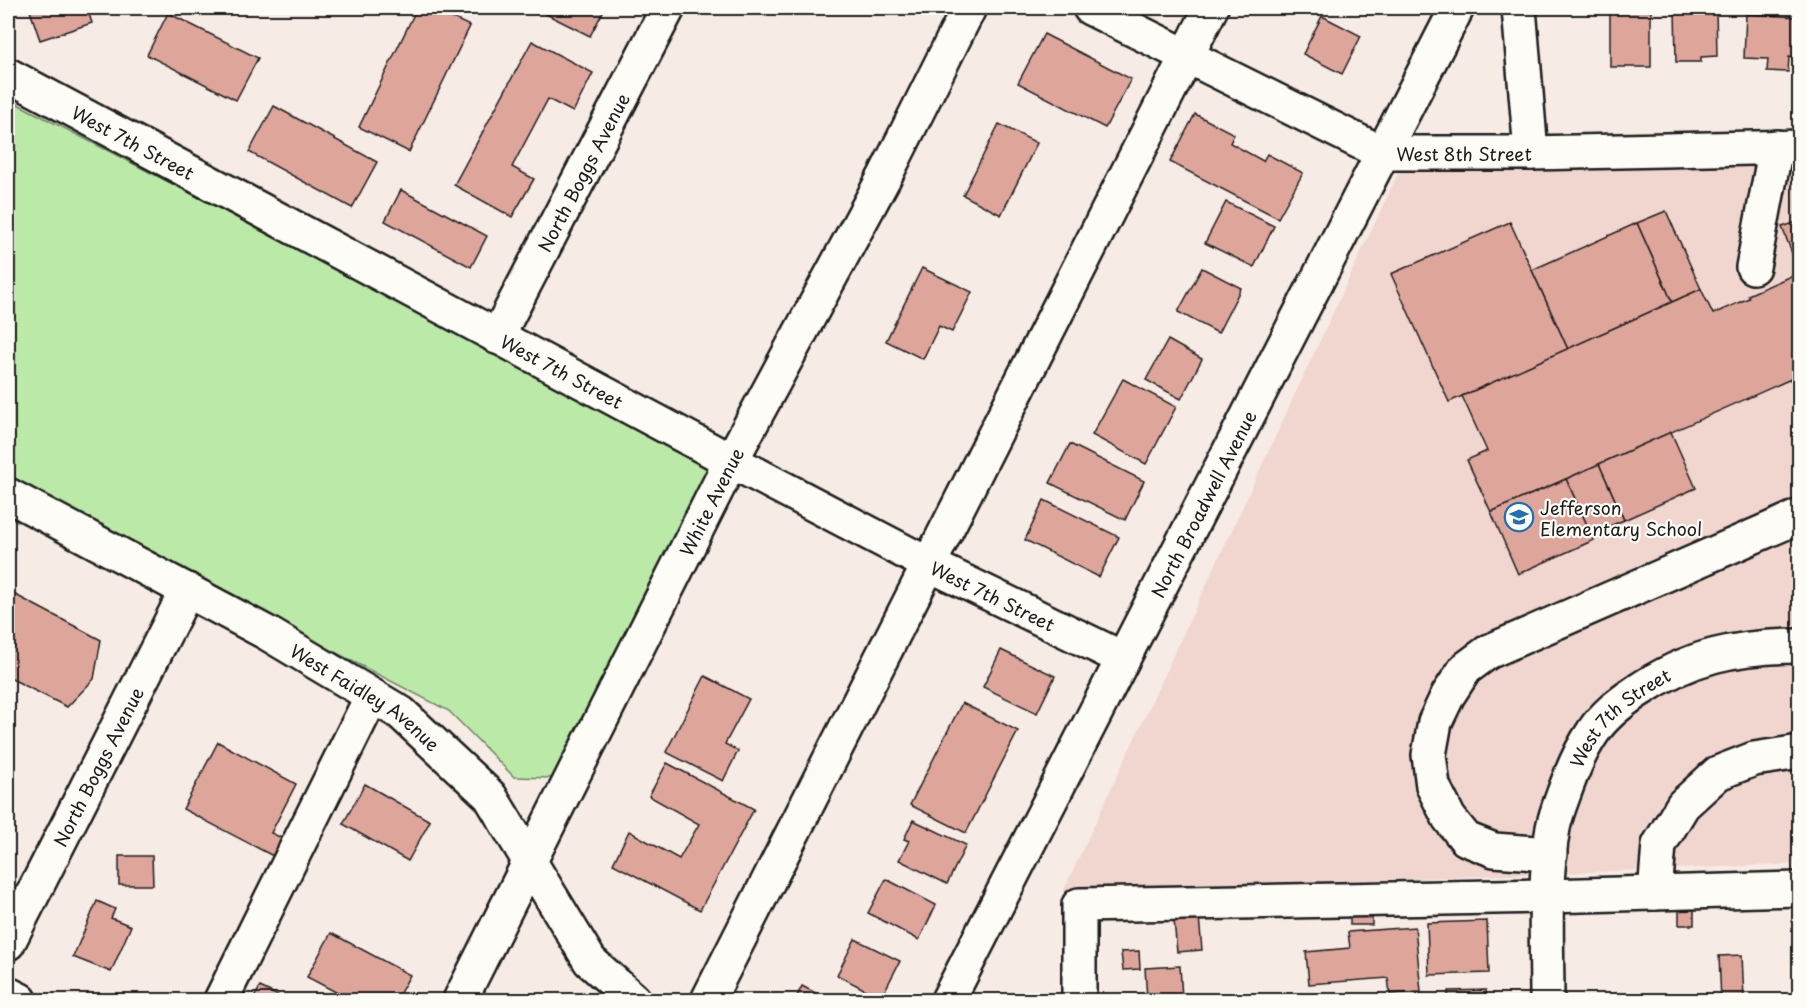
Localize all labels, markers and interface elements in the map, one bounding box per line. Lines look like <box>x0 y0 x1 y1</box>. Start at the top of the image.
street label: North Boggs Avenue <box>530 88 635 256</box>
street label: West 7th Street <box>67 98 199 186</box>
street label: West 8th Street <box>1396 140 1532 167</box>
street label: West 7th Street <box>496 327 628 415</box>
street label: North Broadwell Avenue <box>1143 405 1262 602</box>
street label: White Avenue <box>672 442 749 560</box>
place label: Jefferson Elementary School <box>1540 494 1702 542</box>
school or university icon: Jefferson Elementary School <box>1503 501 1535 533</box>
street label: West 7th Street <box>926 554 1060 637</box>
street label: West Faidley Avenue <box>285 637 447 757</box>
street label: West 7th Street <box>1562 661 1675 772</box>
street label: North Boggs Avenue <box>46 682 149 851</box>

